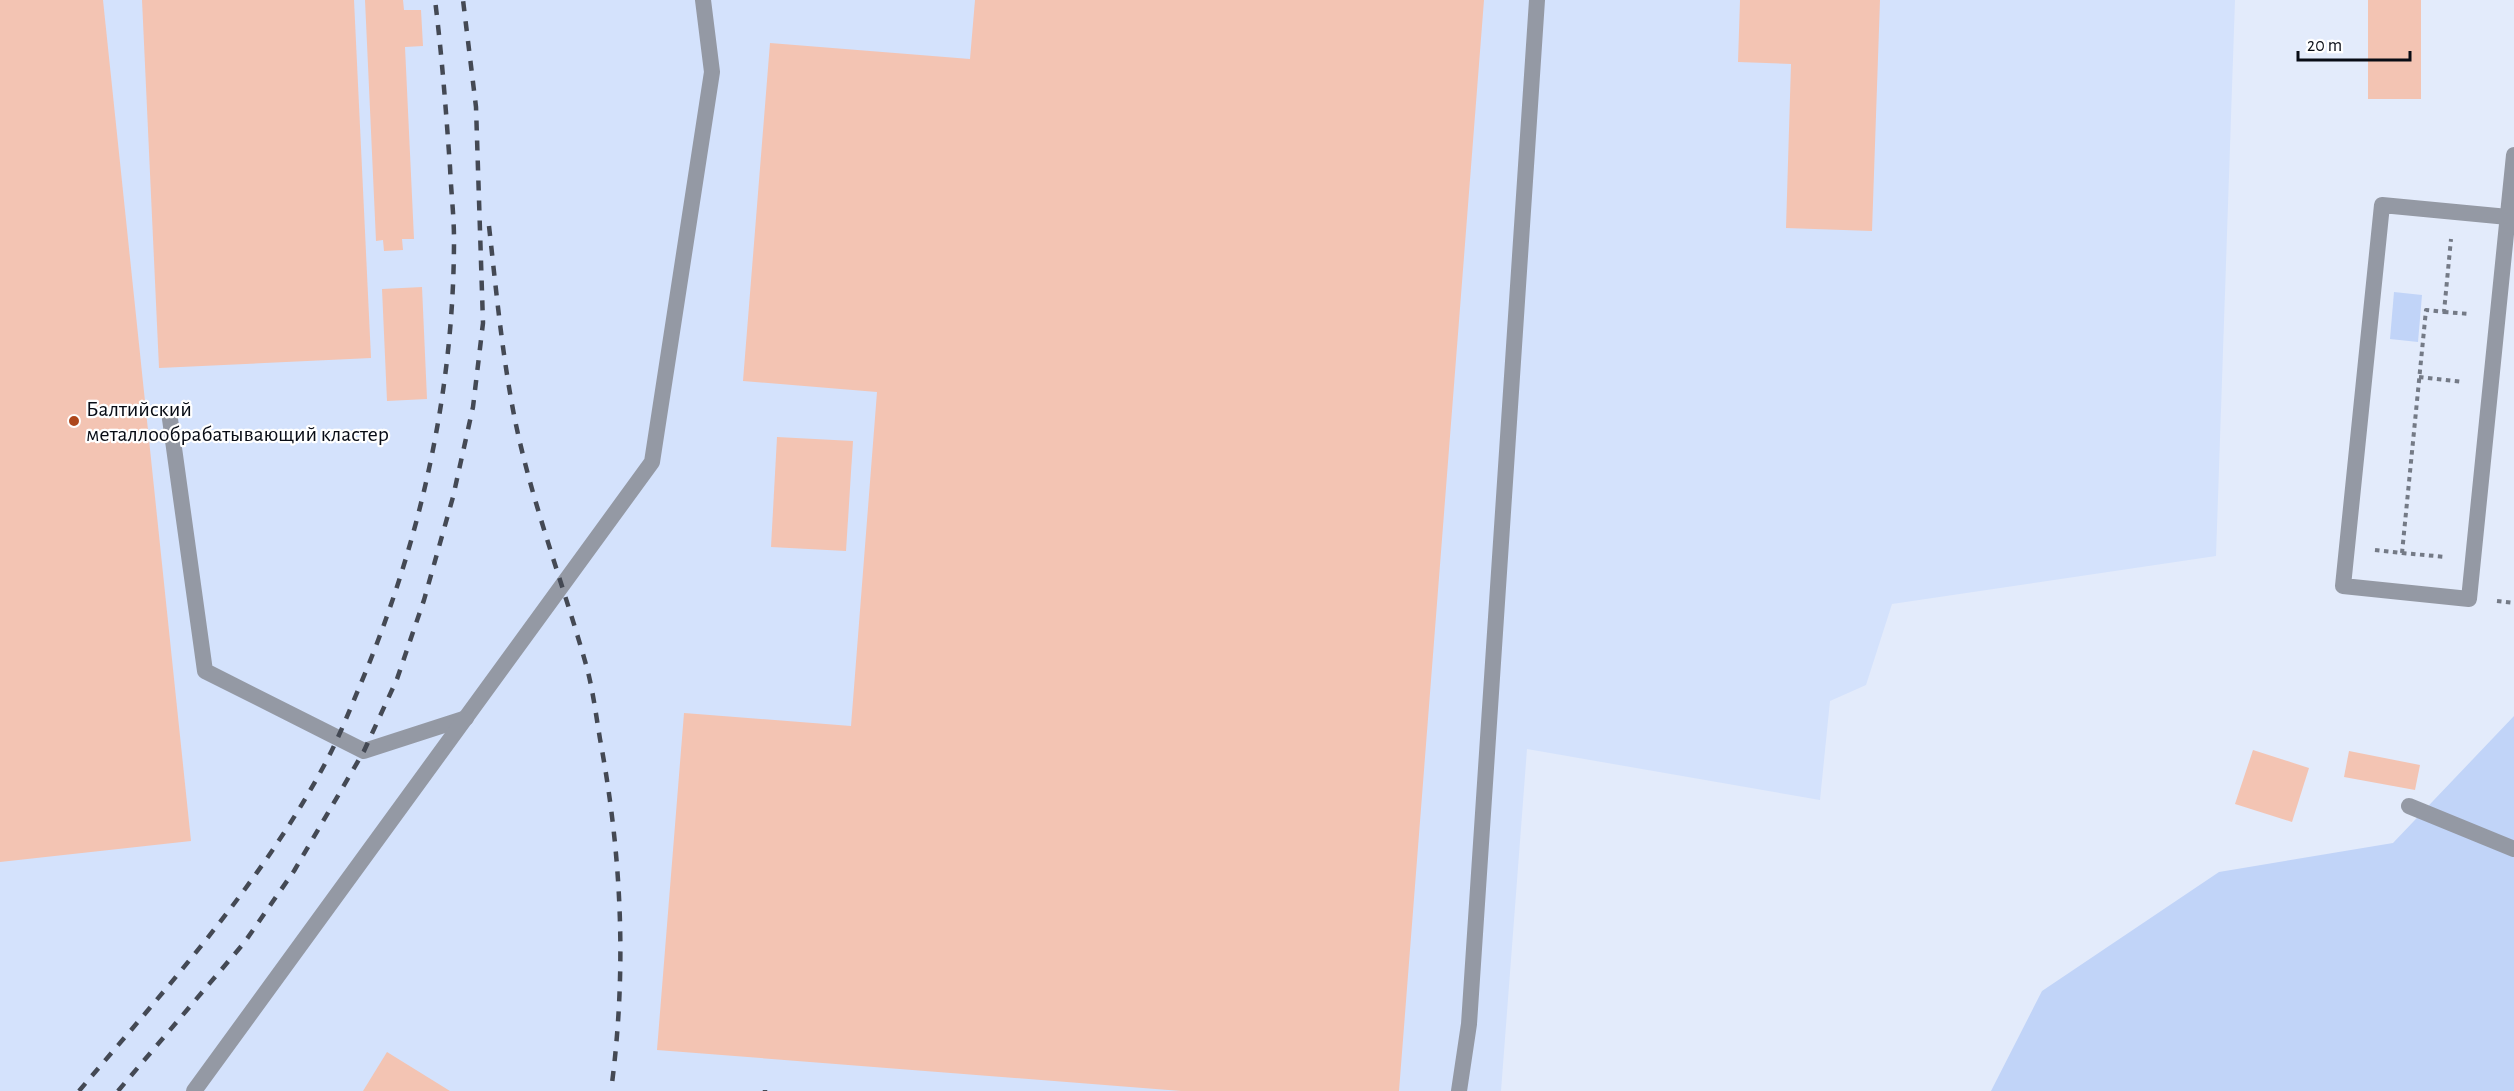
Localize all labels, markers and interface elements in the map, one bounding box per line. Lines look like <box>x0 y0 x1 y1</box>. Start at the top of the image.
scale bar <box>2298 24 2410 62</box>
text: 20 m <box>2307 37 2342 55</box>
place label: Балтийский металлообрабатывающий кластер <box>86 398 389 445</box>
marker: Балтийский металлообрабатывающий кластер <box>67 414 81 428</box>

